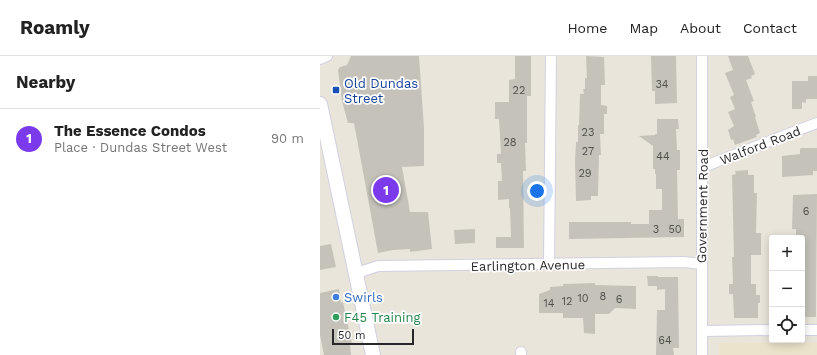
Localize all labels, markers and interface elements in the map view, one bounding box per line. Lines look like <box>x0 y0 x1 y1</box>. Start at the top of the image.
text: Roamly <box>20 16 90 39</box>
text: Home <box>567 20 607 36</box>
text: Map <box>629 20 658 36</box>
text: About <box>680 20 721 36</box>
text: Contact <box>743 20 797 36</box>
text: Nearby <box>16 72 75 92</box>
place label: Old Dundas Street <box>344 76 418 106</box>
house number: 34 <box>655 78 669 91</box>
house number: 22 <box>513 84 525 97</box>
marker: Old Dundas Street <box>331 85 341 95</box>
text: The Essence Condos <box>54 122 206 140</box>
street label: Walford Road <box>718 123 803 168</box>
house number: 23 <box>582 126 594 139</box>
text: 1 <box>26 131 32 146</box>
text: 90 m <box>271 131 304 146</box>
house number: 28 <box>503 136 517 149</box>
text: Place · Dundas Street West <box>54 140 227 155</box>
house number: 27 <box>582 145 594 158</box>
street label: Government Road <box>694 149 711 263</box>
house number: 44 <box>656 150 670 163</box>
house number: 29 <box>578 167 592 180</box>
pin: 1 <box>373 175 399 205</box>
your location <box>527 181 547 201</box>
house number: 6 <box>803 205 810 218</box>
house number: 3 <box>653 223 659 236</box>
house number: 50 <box>668 223 682 236</box>
map controls <box>769 235 805 343</box>
button: + <box>769 235 805 271</box>
street label: Earlington Avenue <box>471 257 585 274</box>
button: − <box>769 271 805 307</box>
place label: Swirls <box>344 290 383 305</box>
house number: 8 <box>600 290 607 303</box>
marker: Swirls <box>331 292 341 302</box>
house number: 10 <box>577 292 589 305</box>
house number: 6 <box>616 293 623 306</box>
house number: 12 <box>562 295 572 308</box>
house number: 14 <box>543 297 555 310</box>
button: locate <box>769 307 805 343</box>
place label: F45 Training <box>344 310 421 325</box>
marker: F45 Training <box>331 312 341 322</box>
scale bar <box>332 327 414 346</box>
text: 50 m <box>338 329 365 342</box>
house number: 64 <box>658 334 672 347</box>

